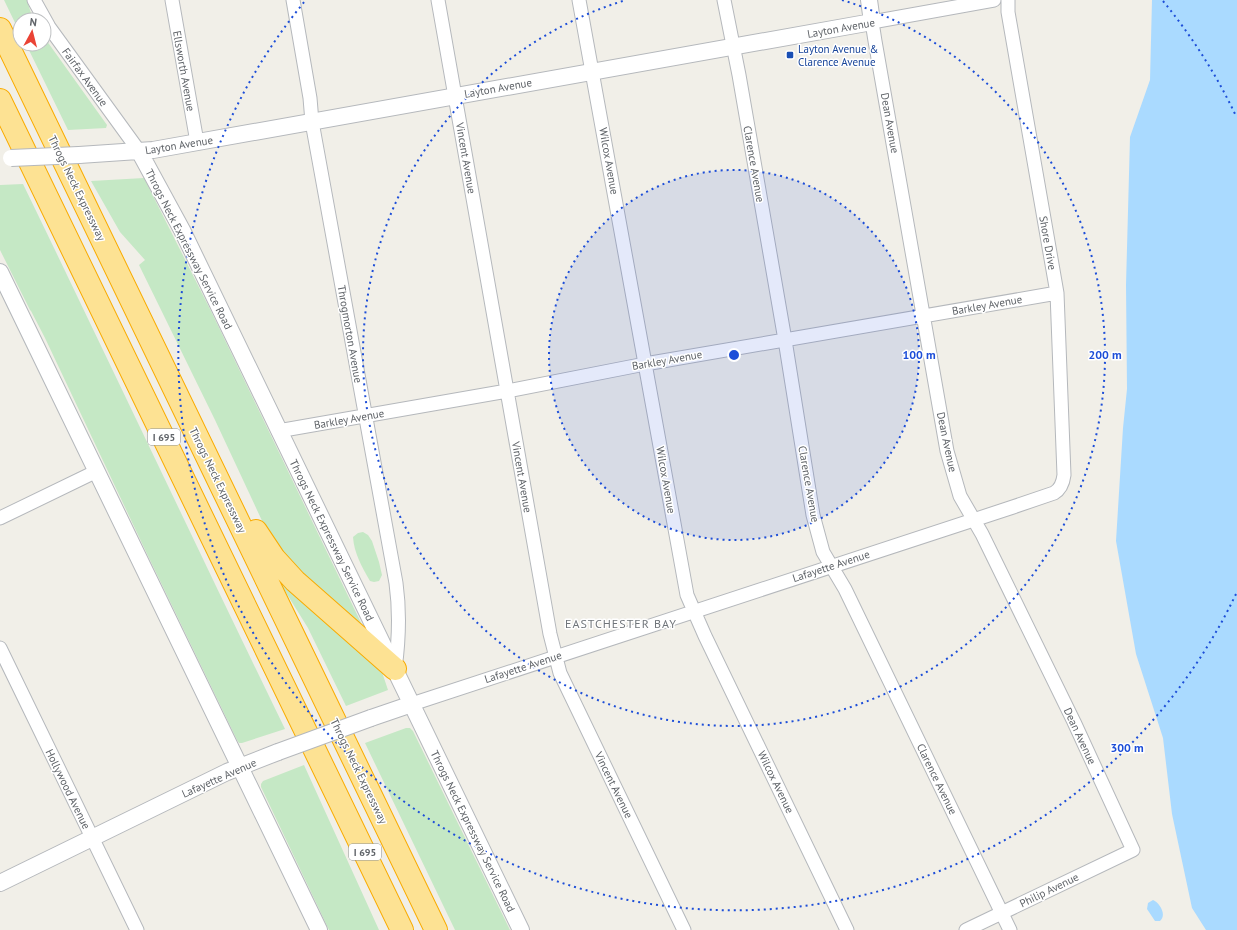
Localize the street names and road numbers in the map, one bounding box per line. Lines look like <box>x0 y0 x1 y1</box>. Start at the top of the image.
street label: Layton Avenue <box>806 15 876 41</box>
street label: Ellsworth Avenue <box>170 30 198 113</box>
street label: Fairfax Avenue <box>59 45 111 109</box>
street label: Layton Avenue <box>463 75 533 101</box>
street label: Dean Avenue <box>878 92 902 155</box>
street label: Vincent Avenue <box>453 120 479 195</box>
street label: Clarence Avenue <box>740 125 768 204</box>
street label: Wilcox Avenue <box>596 126 622 196</box>
street label: Throgs Neck Expressway <box>45 133 109 244</box>
street label: Layton Avenue <box>144 133 214 157</box>
street label: Throgs Neck Expressway Service Road <box>142 166 236 332</box>
street label: Shore Drive <box>1036 215 1060 272</box>
street label: Throgmorton Avenue <box>335 284 366 384</box>
street label: Barkley Avenue <box>951 292 1024 318</box>
street label: Barkley Avenue <box>631 347 704 373</box>
street label: Barkley Avenue <box>313 406 386 432</box>
street label: Dean Avenue <box>934 411 960 474</box>
street label: Throgs Neck Expressway <box>186 425 250 536</box>
road number: I 695 <box>148 429 180 445</box>
street label: Vincent Avenue <box>509 439 535 514</box>
street label: Wilcox Avenue <box>653 445 679 515</box>
street label: Clarence Avenue <box>795 445 823 524</box>
street label: Throgs Neck Expressway Service Road <box>287 457 377 623</box>
street label: Lafayette Avenue <box>791 547 872 585</box>
street label: Lafayette Avenue <box>483 648 564 686</box>
street label: Dean Avenue <box>1061 705 1099 767</box>
street label: Throgs Neck Expressway <box>327 716 391 827</box>
street label: Clarence Avenue <box>914 741 960 817</box>
street label: Hollywood Avenue <box>43 747 94 832</box>
street label: Throgs Neck Expressway Service Road <box>428 748 518 914</box>
street label: Wilcox Avenue <box>755 748 797 816</box>
street label: Vincent Avenue <box>591 749 636 821</box>
street label: Lafayette Avenue <box>179 755 259 801</box>
road number: I 695 <box>349 844 381 860</box>
street label: Philip Avenue <box>1017 869 1081 910</box>

